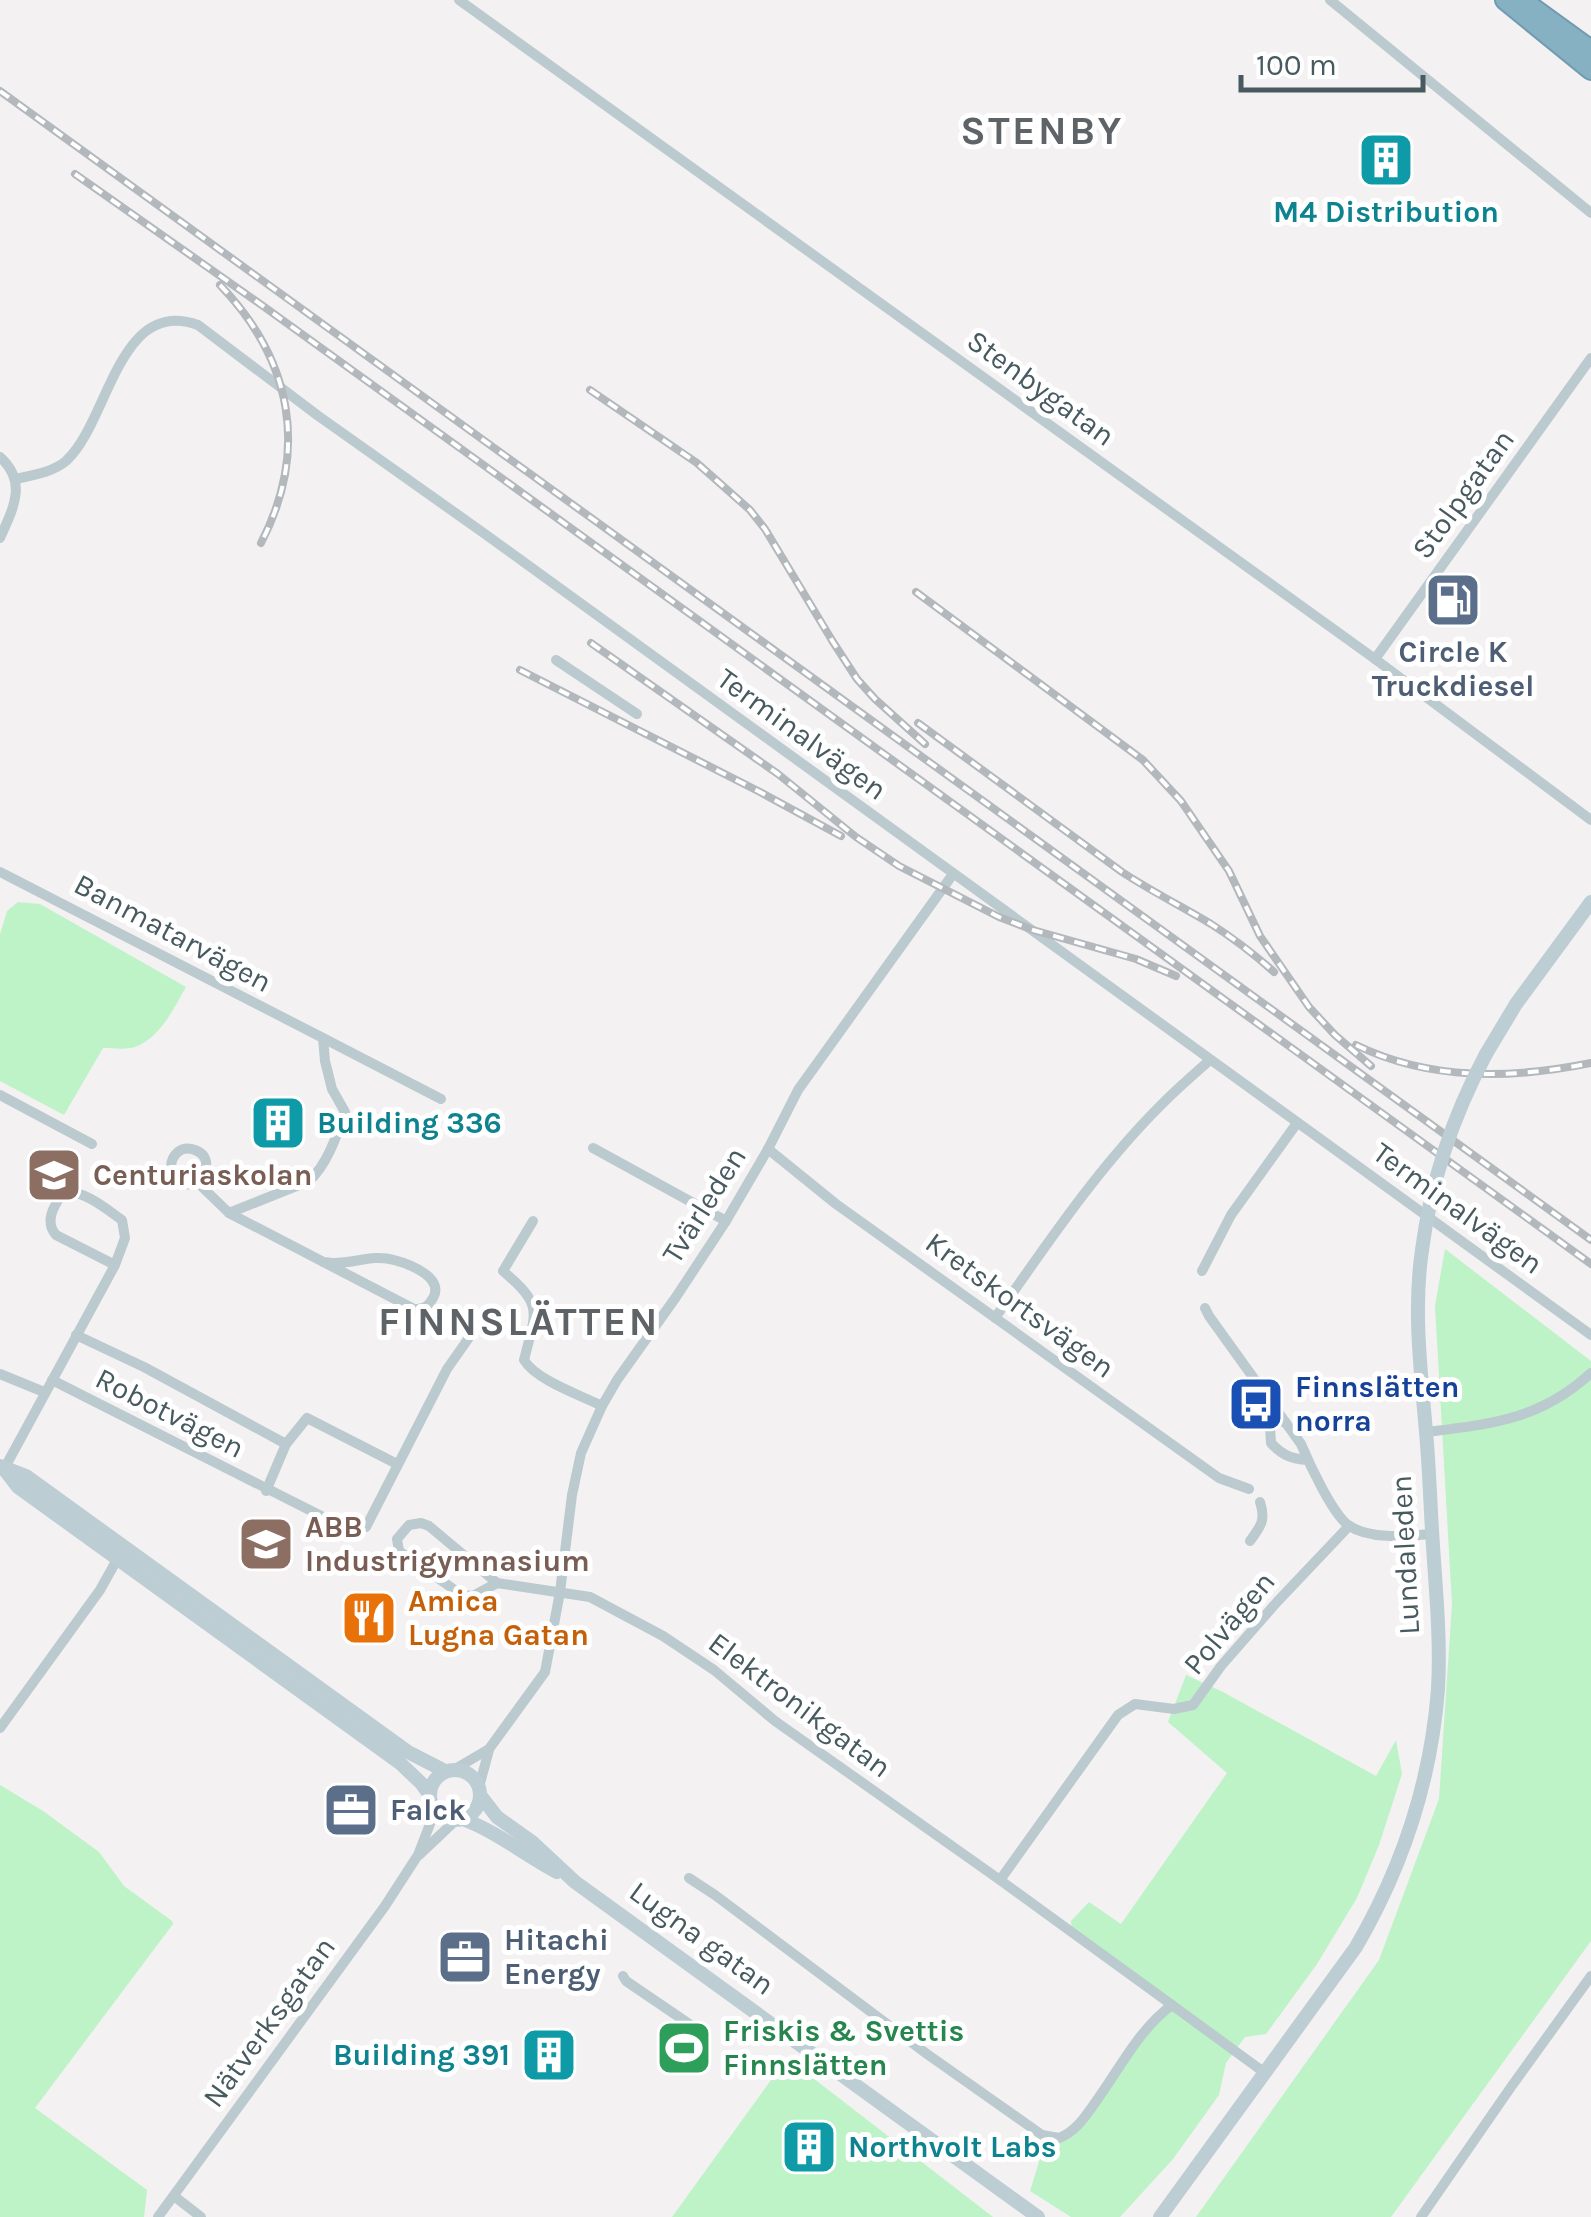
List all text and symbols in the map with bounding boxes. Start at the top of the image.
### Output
scale bar [1241,30,1424,92]
text: 100 m [1256,47,1337,83]
district label: STENBY [960,107,1124,154]
building icon: M4 Distribution [1356,130,1416,190]
place label: M4 Distribution [1273,194,1499,230]
street label: Stenbygatan [960,322,1122,454]
street label: Stolpgatan [1404,422,1522,566]
fuel station icon: Circle K Truckdiesel [1423,570,1483,630]
place label: Circle K Truckdiesel [1372,634,1534,704]
street label: Terminalvägen [710,660,894,808]
street label: Banmatarvägen [68,866,278,1000]
building icon: Building 336 [248,1093,308,1153]
place label: Building 336 [317,1105,502,1141]
street label: Terminalvägen [1366,1134,1550,1282]
street label: Tvärleden [654,1140,754,1270]
school or university icon: Centuriaskolan [24,1145,84,1205]
place label: Centuriaskolan [93,1157,312,1193]
street label: Kretskortsvägen [919,1224,1121,1386]
district label: FINNSLÄTTEN [378,1298,660,1345]
street label: Robotvägen [90,1360,250,1466]
place label: Finnslätten norra [1295,1369,1459,1439]
bus stop icon: Finnslätten norra [1226,1374,1286,1434]
street label: Lundaleden [1383,1474,1427,1636]
place label: ABB Industrigymnasium [305,1509,590,1579]
school or university icon: ABB Industrigymnasium [236,1514,296,1574]
street label: Polvägen [1176,1564,1282,1682]
place label: Amica Lugna Gatan [408,1583,589,1653]
restaurant icon: Amica Lugna Gatan [339,1588,399,1648]
street label: Elektronikgatan [702,1625,898,1785]
office icon: Falck [321,1780,381,1840]
place label: Falck [390,1792,466,1828]
street label: Lugna gatan [623,1873,781,2003]
place label: Hitachi Energy [504,1922,609,1992]
office icon: Hitachi Energy [435,1927,495,1987]
street label: Nätverksgatan [195,1930,343,2114]
place label: Friskis & Svettis Finnslätten [723,2013,964,2083]
sports icon: Friskis & Svettis Finnslätten [654,2018,714,2078]
building icon: Building 391 [519,2025,579,2085]
place label: Building 391 [333,2037,510,2073]
building icon: Northvolt Labs [779,2117,839,2177]
place label: Northvolt Labs [848,2129,1057,2165]

